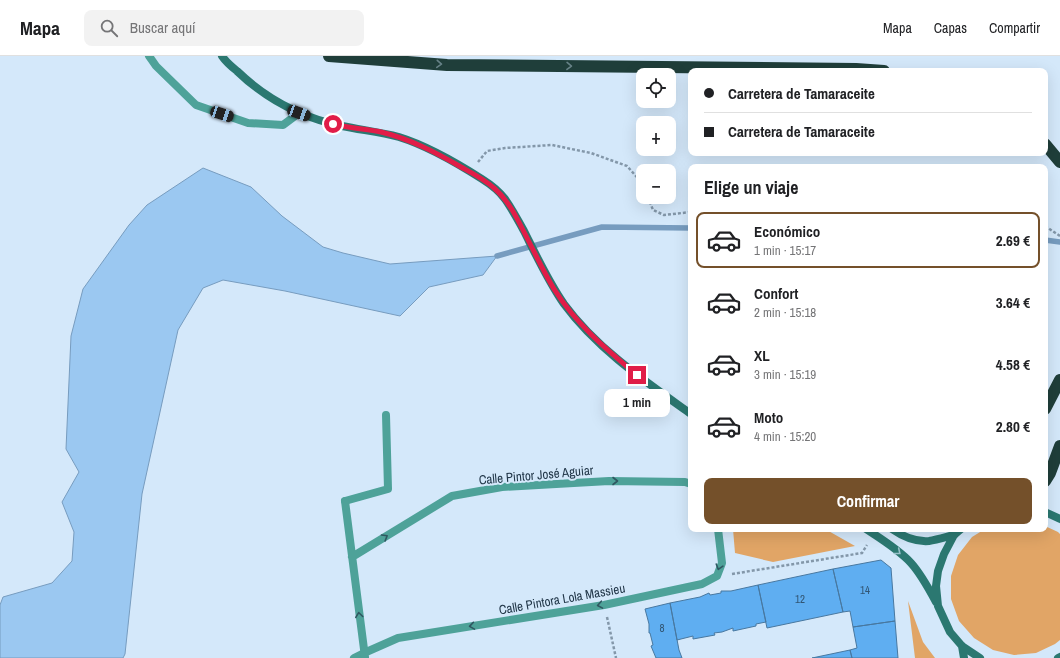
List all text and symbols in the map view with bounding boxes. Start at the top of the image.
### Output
search box [84,10,364,46]
text: Mapa [20,15,60,41]
icon: search [98,17,120,39]
text: Buscar aquí [130,17,195,38]
text: Mapa [883,19,912,37]
text: Capas [934,19,967,37]
text: Compartir [989,19,1040,37]
one-way arrow [436,60,442,69]
one-way arrow [566,62,572,70]
map controls [636,68,676,204]
button: locate [636,68,676,108]
text: Carretera de Tamaraceite [728,83,875,104]
car [286,103,312,123]
car [209,105,235,123]
route start [324,115,342,133]
button: + [636,116,676,156]
text: Carretera de Tamaraceite [728,121,875,142]
button: − [636,164,676,204]
text: Elige un viaje [704,175,798,200]
text: Económico [754,221,820,242]
icon: car [706,222,742,258]
text: 2.69 € [996,230,1030,251]
text: 1 min · 15:17 [754,242,816,259]
text: Confort [754,283,798,304]
icon: car [706,284,742,320]
text: 3.64 € [996,292,1030,313]
text: 2 min · 15:18 [754,304,816,321]
text: XL [754,345,770,366]
icon: car [706,346,742,382]
text: 4.58 € [996,354,1030,375]
route end [628,366,646,384]
text: 3 min · 15:19 [754,366,816,383]
callout: 1 min [604,389,670,417]
text: 1 min [623,394,651,411]
text: Moto [754,407,783,428]
icon: car [706,408,742,444]
text: 2.80 € [996,416,1030,437]
text: 4 min · 15:20 [754,428,816,445]
street label: Calle Pintor José Aguiar [478,461,594,488]
one-way arrow [612,477,618,485]
button: Confirmar [704,478,1032,524]
one-way arrow [381,534,388,542]
one-way arrow [893,547,900,554]
one-way arrow [715,564,724,571]
street label: Calle Pintora Lola Massieu [497,580,627,618]
house number: 14 [860,583,870,597]
house number: 12 [795,592,805,606]
one-way arrow [597,601,603,609]
one-way arrow [355,612,364,618]
one-way arrow [469,621,475,630]
house number: 8 [659,621,665,635]

